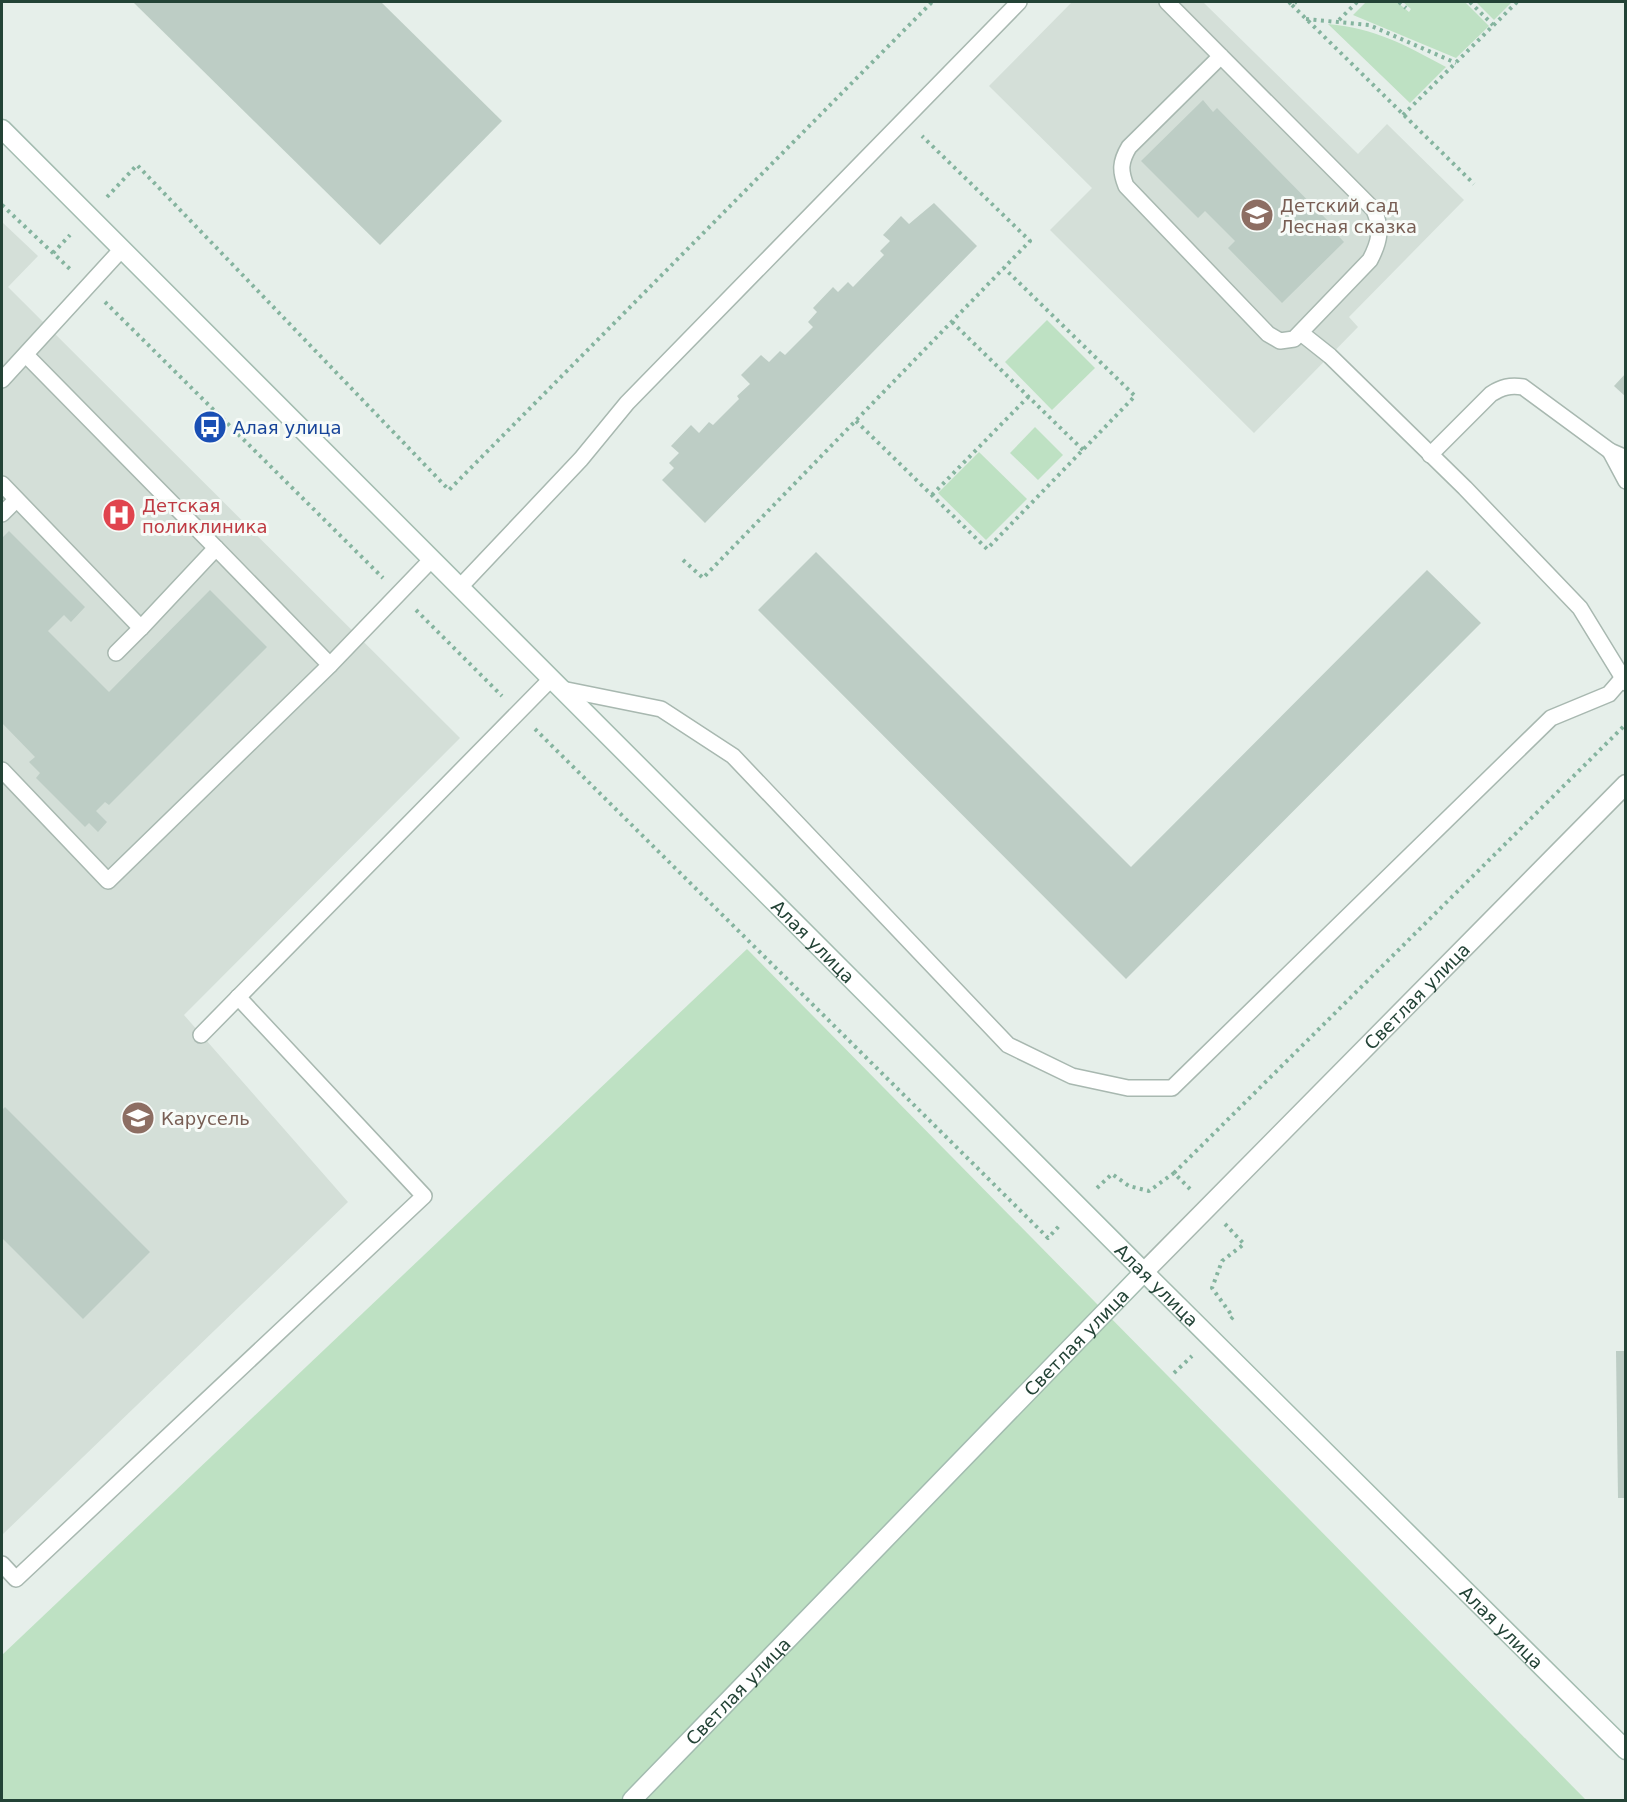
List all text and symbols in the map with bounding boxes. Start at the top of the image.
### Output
place label: Детский сад Лесная сказка [1280,195,1417,237]
school or university icon: Детский сад Лесная сказка [1239,197,1275,233]
bus stop icon: Алая улица [192,409,228,445]
place label: Алая улица [233,417,342,438]
place label: Детская поликлиника [142,495,267,537]
hospital icon: Детская поликлиника [101,497,137,533]
street label: Алая улица [768,895,859,987]
street label: Светлая улица [1360,938,1474,1054]
school or university icon: Карусель [120,1100,156,1136]
place label: Карусель [161,1108,250,1129]
street label: Алая улица [1111,1239,1203,1331]
street label: Светлая улица [1020,1284,1133,1400]
street label: Алая улица [1456,1581,1548,1673]
street label: Светлая улица [681,1633,794,1749]

